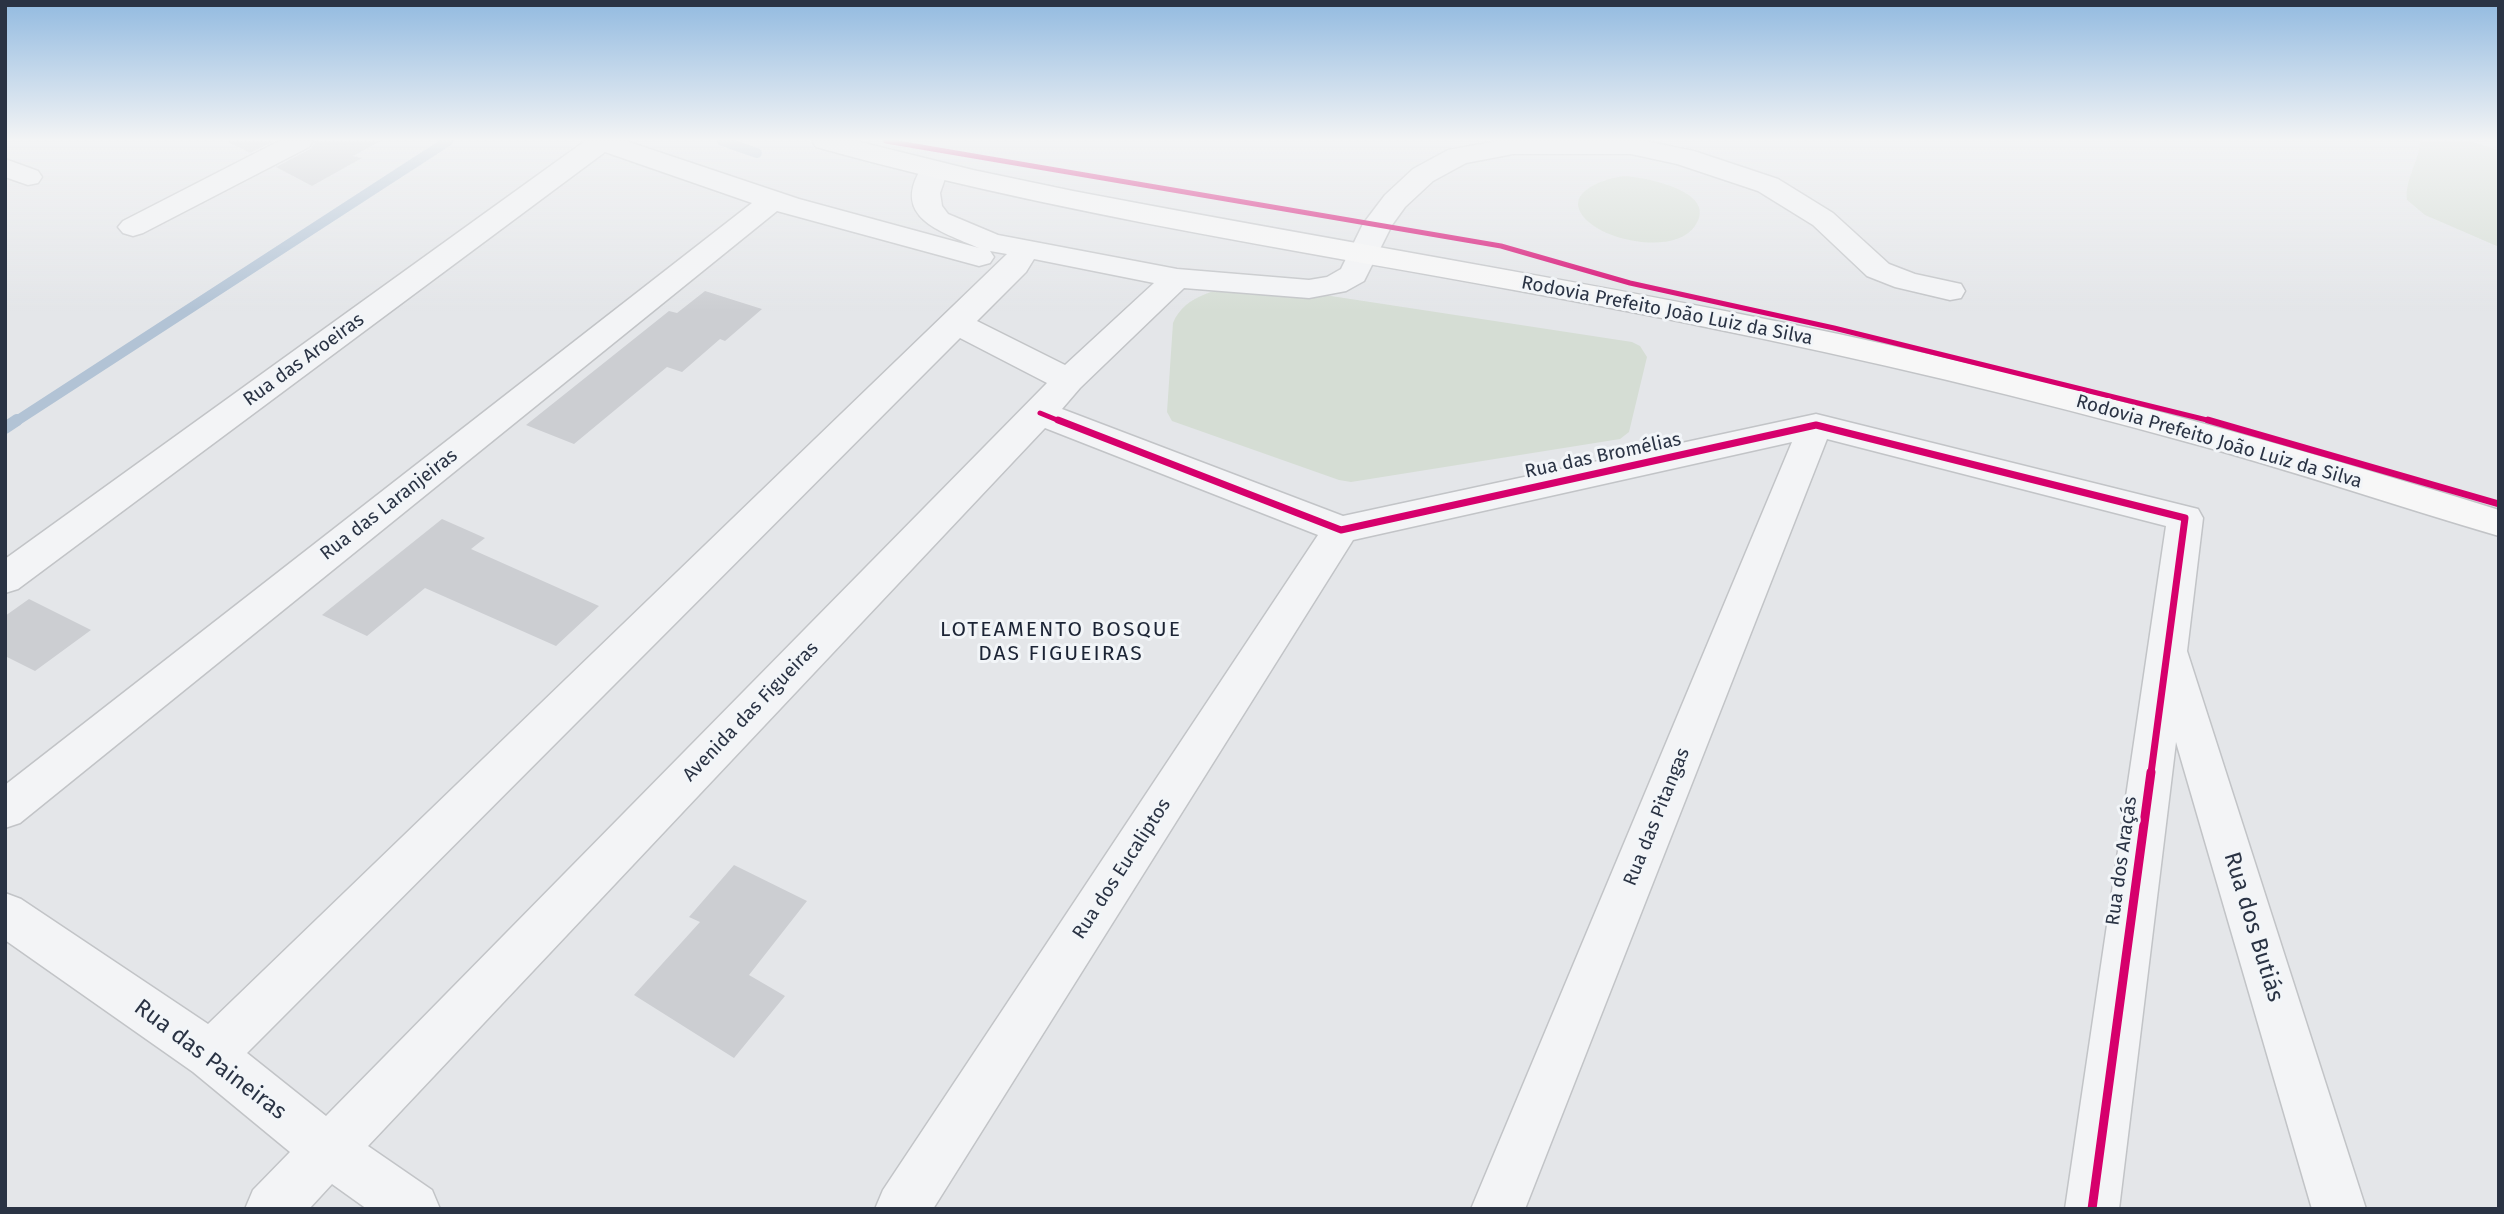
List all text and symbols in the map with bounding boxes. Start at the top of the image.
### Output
street label: Rodovia Prefeito João Luiz da Silva [1519,272,1815,350]
street label: Rua das Aroeiras [239,309,369,411]
street label: Rodovia Prefeito João Luiz da Silva [2073,390,2365,494]
street label: Rua das Bromélias [1523,428,1683,484]
street label: Rua das Laranjeiras [316,444,462,566]
district label: LOTEAMENTO BOSQUE DAS FIGUEIRAS [942,617,1180,667]
street label: Avenida das Figueiras [678,637,824,787]
street label: Rua das Pitangas [1619,745,1695,889]
street label: Rua dos Eucaliptos [1068,794,1176,944]
street label: Rua dos Araçás [2102,795,2142,927]
street label: Rua dos Butiás [2217,849,2289,1005]
street label: Rua das Paineiras [128,994,292,1126]

